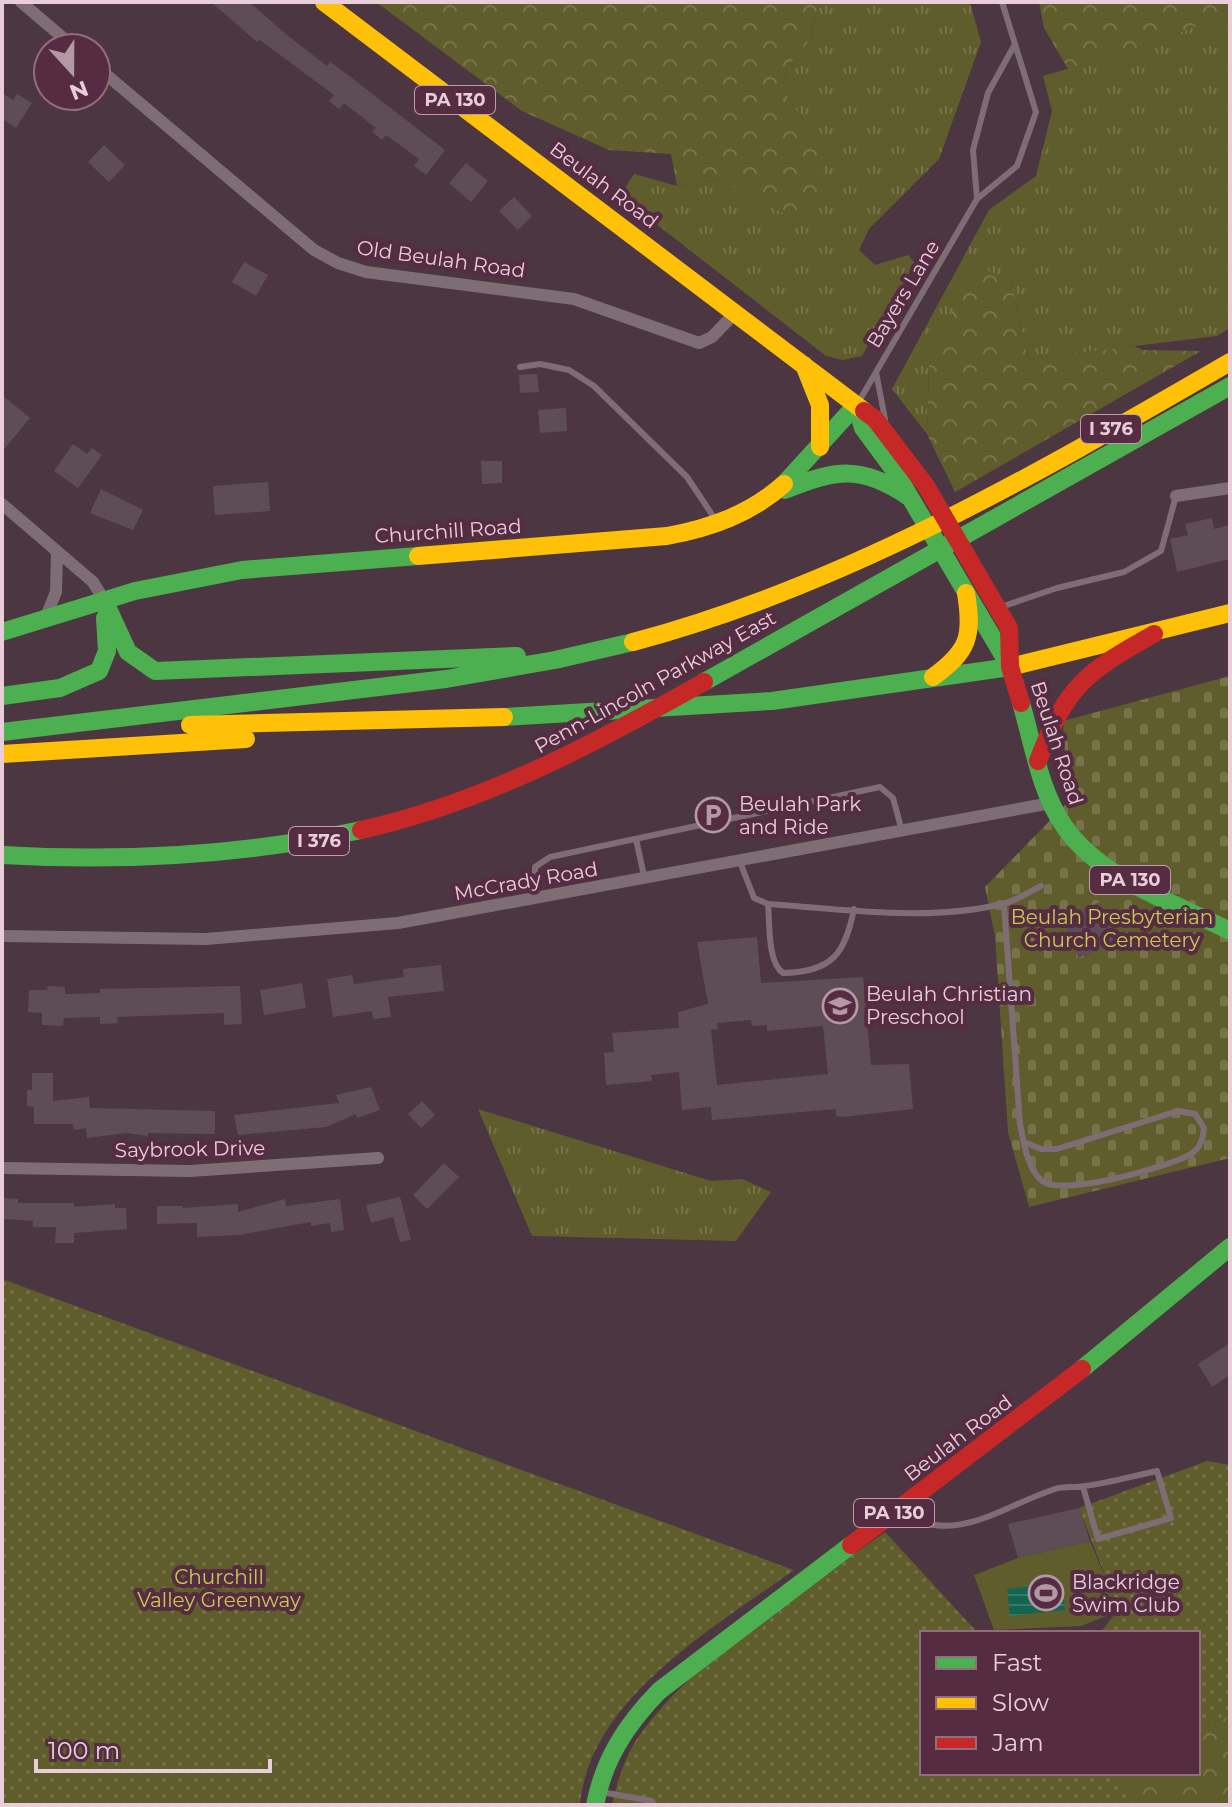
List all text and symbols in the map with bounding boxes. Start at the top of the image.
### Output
north arrow [32,32,112,112]
text: N [66,74,92,106]
road number: PA 130 [415,86,495,114]
street label: Beulah Road [545,137,663,233]
street label: Old Beulah Road [355,235,527,283]
street label: Bayers Lane [861,236,945,352]
road number: I 376 [1081,415,1141,443]
street label: Churchill Road [374,514,522,548]
street label: Penn-Lincoln Parkway East [530,606,780,758]
street label: Beulah Road [1026,678,1088,808]
place label: Beulah Park and Ride [739,792,861,839]
parking icon: Beulah Park and Ride [694,796,732,834]
road number: I 376 [289,827,349,855]
street label: McCrady Road [452,857,600,905]
road number: PA 130 [1090,866,1170,894]
park label: Beulah Presbyterian Church Cemetery [1011,905,1213,952]
place label: Beulah Christian Preschool [866,982,1032,1029]
school or university icon: Beulah Christian Preschool [821,987,859,1025]
street label: Saybrook Drive [115,1136,265,1162]
street label: Beulah Road [899,1390,1017,1486]
road number: PA 130 [854,1499,934,1527]
park label: Churchill Valley Greenway [137,1565,301,1612]
place label: Blackridge Swim Club [1072,1570,1180,1617]
sports icon: Blackridge Swim Club [1027,1574,1065,1612]
legend [920,1631,1200,1775]
text: Fast [992,1648,1043,1677]
text: Slow [992,1688,1049,1717]
scale bar [36,1723,270,1773]
text: Jam [991,1728,1044,1757]
text: 100 m [48,1736,120,1765]

